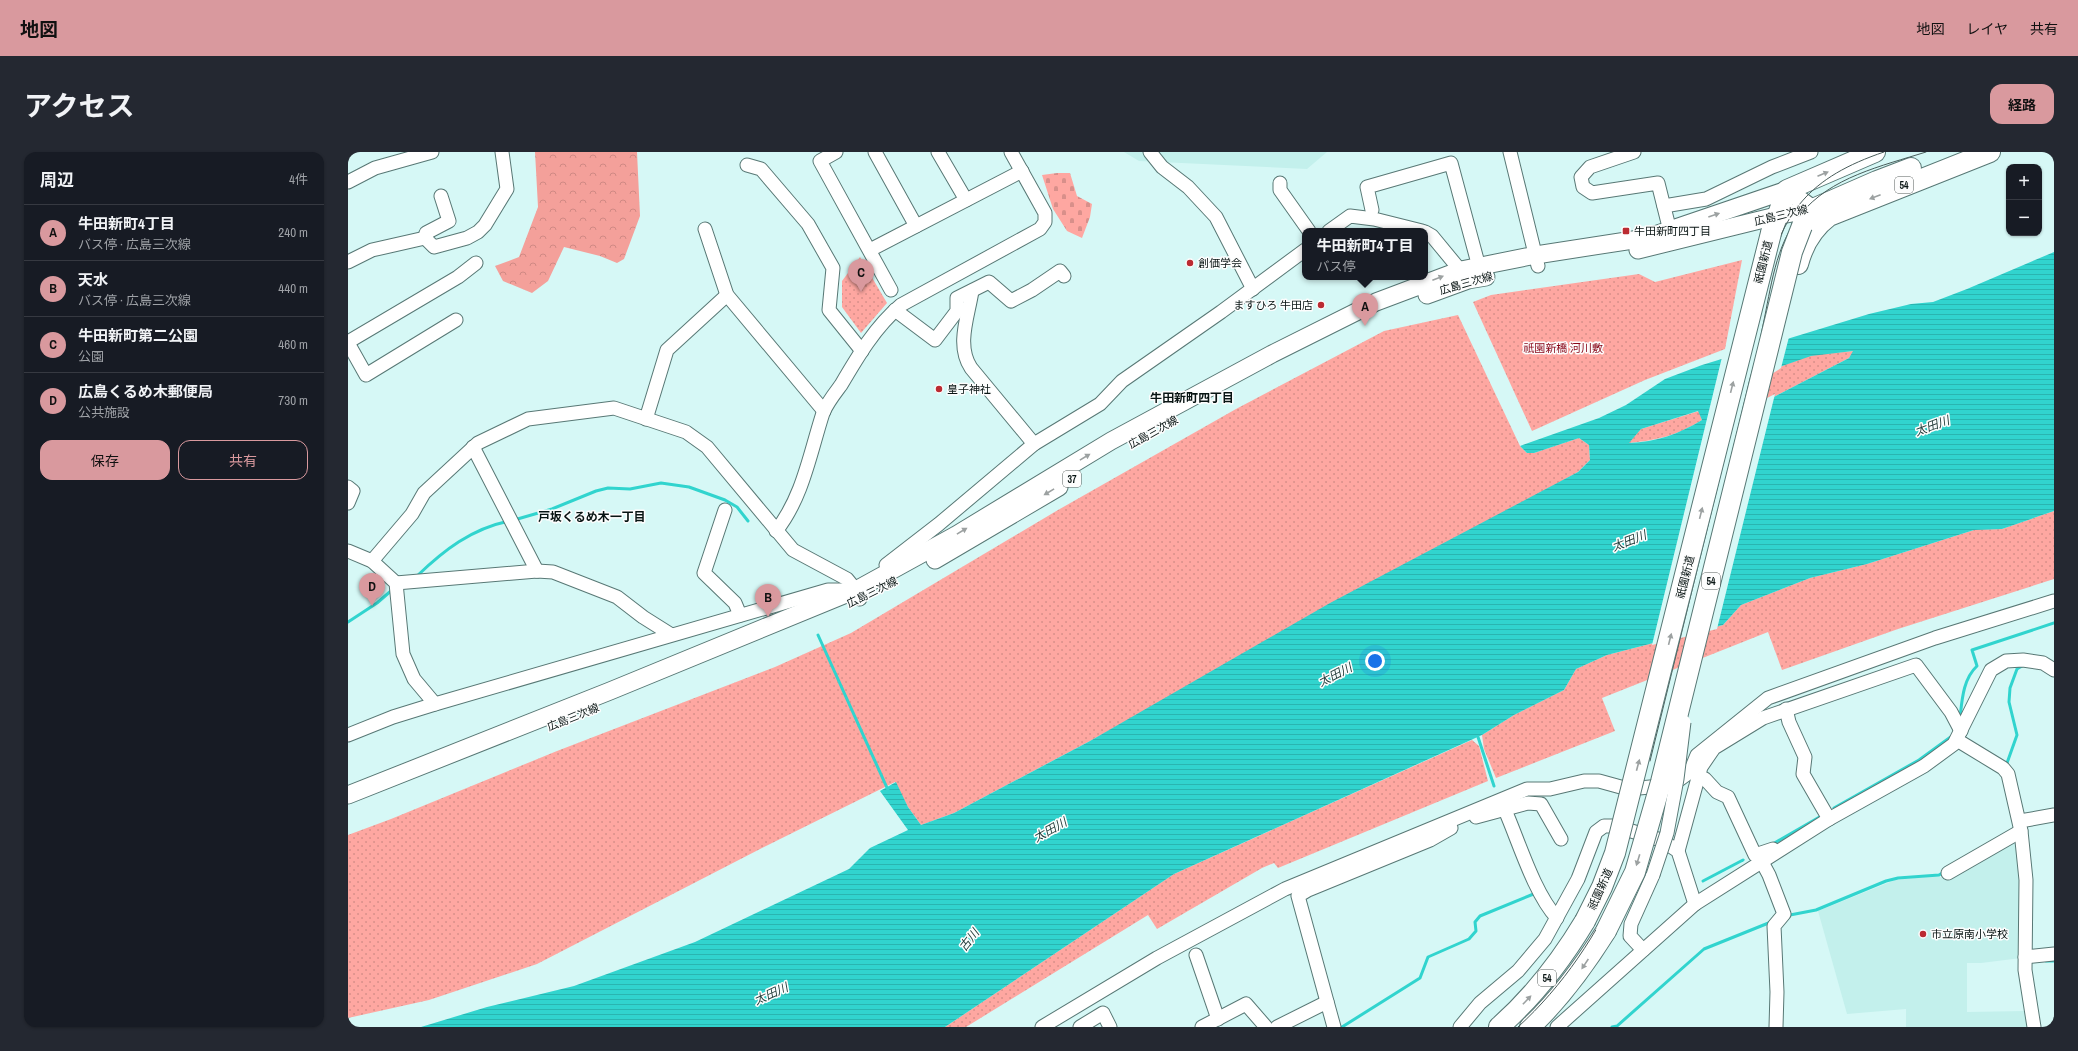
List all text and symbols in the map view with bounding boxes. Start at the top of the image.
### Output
text: 地図 [20,16,58,42]
text: 地図 [1916,20,1944,38]
text: レイヤ [1966,20,2008,38]
text: 共有 [2030,20,2058,38]
button: 経路 [1990,84,2054,124]
text: アクセス [24,87,135,125]
map controls [2006,164,2042,236]
button: + [2006,164,2042,200]
text: 周辺 [40,168,74,191]
text: 4件 [289,171,308,188]
one-way arrow [1817,171,1829,177]
road number: 54 [1895,177,1913,193]
one-way arrow [1869,194,1881,200]
button: − [2006,200,2042,236]
street label: 広島三次線 [1753,202,1809,228]
one-way arrow [1709,211,1721,217]
text: 牛田新町4丁目 [78,213,175,234]
text: A [49,224,57,241]
text: 240 m [278,224,308,241]
place label: 牛田新町四丁目 [1634,224,1711,238]
marker: 牛田新町四丁目 [1621,226,1631,236]
popup [1302,228,1428,280]
text: 牛田新町4丁目 [1317,235,1413,256]
text: バス停 · 広島三次線 [78,236,191,253]
street label: 祇園新道 [1751,239,1775,285]
place label: 創価学会 [1198,256,1242,270]
marker: 創価学会 [1185,258,1195,268]
text: バス停 [1317,258,1356,275]
pin: C [848,259,874,292]
text: 天水 [78,269,108,290]
street label: 広島三次線 [1438,269,1494,297]
one-way arrow [1433,275,1445,281]
text: B [49,280,57,297]
text: 440 m [278,280,308,297]
text: バス停 · 広島三次線 [78,292,191,309]
pin: A [1352,293,1378,326]
place label: ますひろ 牛田店 [1233,298,1313,312]
marker: ますひろ 牛田店 [1316,300,1326,310]
text: 牛田新町第二公園 [78,325,198,346]
text: C [49,336,57,353]
text: 460 m [278,336,308,353]
park label: 祇園新橋 河川敷 [1523,341,1603,355]
text: 公園 [78,348,104,365]
one-way arrow [1730,380,1736,393]
text: 広島くるめ木郵便局 [78,381,213,402]
place label: 皇子神社 [947,382,991,396]
marker: 皇子神社 [934,384,944,394]
district label: 牛田新町四丁目 [1150,390,1234,406]
text: D [49,392,57,409]
text: 730 m [278,392,308,409]
text: 公共施設 [78,404,130,421]
water label: 太田川 [1912,412,1954,440]
street label: 広島三次線 [1126,413,1180,451]
button: 保存 [40,440,170,480]
button: 共有 [178,440,308,480]
one-way arrow [1079,453,1091,460]
road number: 37 [1063,471,1081,487]
one-way arrow [1044,489,1055,496]
one-way arrow [1698,507,1704,519]
district label: 戸坂くるめ木一丁目 [538,509,646,525]
water label: 太田川 [1609,526,1651,555]
one-way arrow [956,528,968,535]
street label: 祇園新道 [1673,554,1697,600]
pin: D [359,573,385,606]
road number: 54 [1702,573,1720,589]
street label: 広島三次線 [844,574,900,610]
pin: B [755,584,781,617]
one-way arrow [1667,633,1673,645]
your location [1365,651,1385,671]
water label: 太田川 [1315,659,1356,690]
street label: 広島三次線 [545,700,601,734]
one-way arrow [1635,759,1641,771]
water label: 太田川 [1030,813,1071,846]
one-way arrow [1635,854,1641,866]
street label: 祇園新道 [1585,866,1615,912]
water label: 古川 [955,924,984,954]
place label: 市立原南小学校 [1931,927,2008,941]
marker: 市立原南小学校 [1918,929,1928,939]
one-way arrow [1581,959,1589,969]
road number: 54 [1538,970,1556,986]
water label: 太田川 [751,979,793,1009]
one-way arrow [1522,995,1532,1005]

